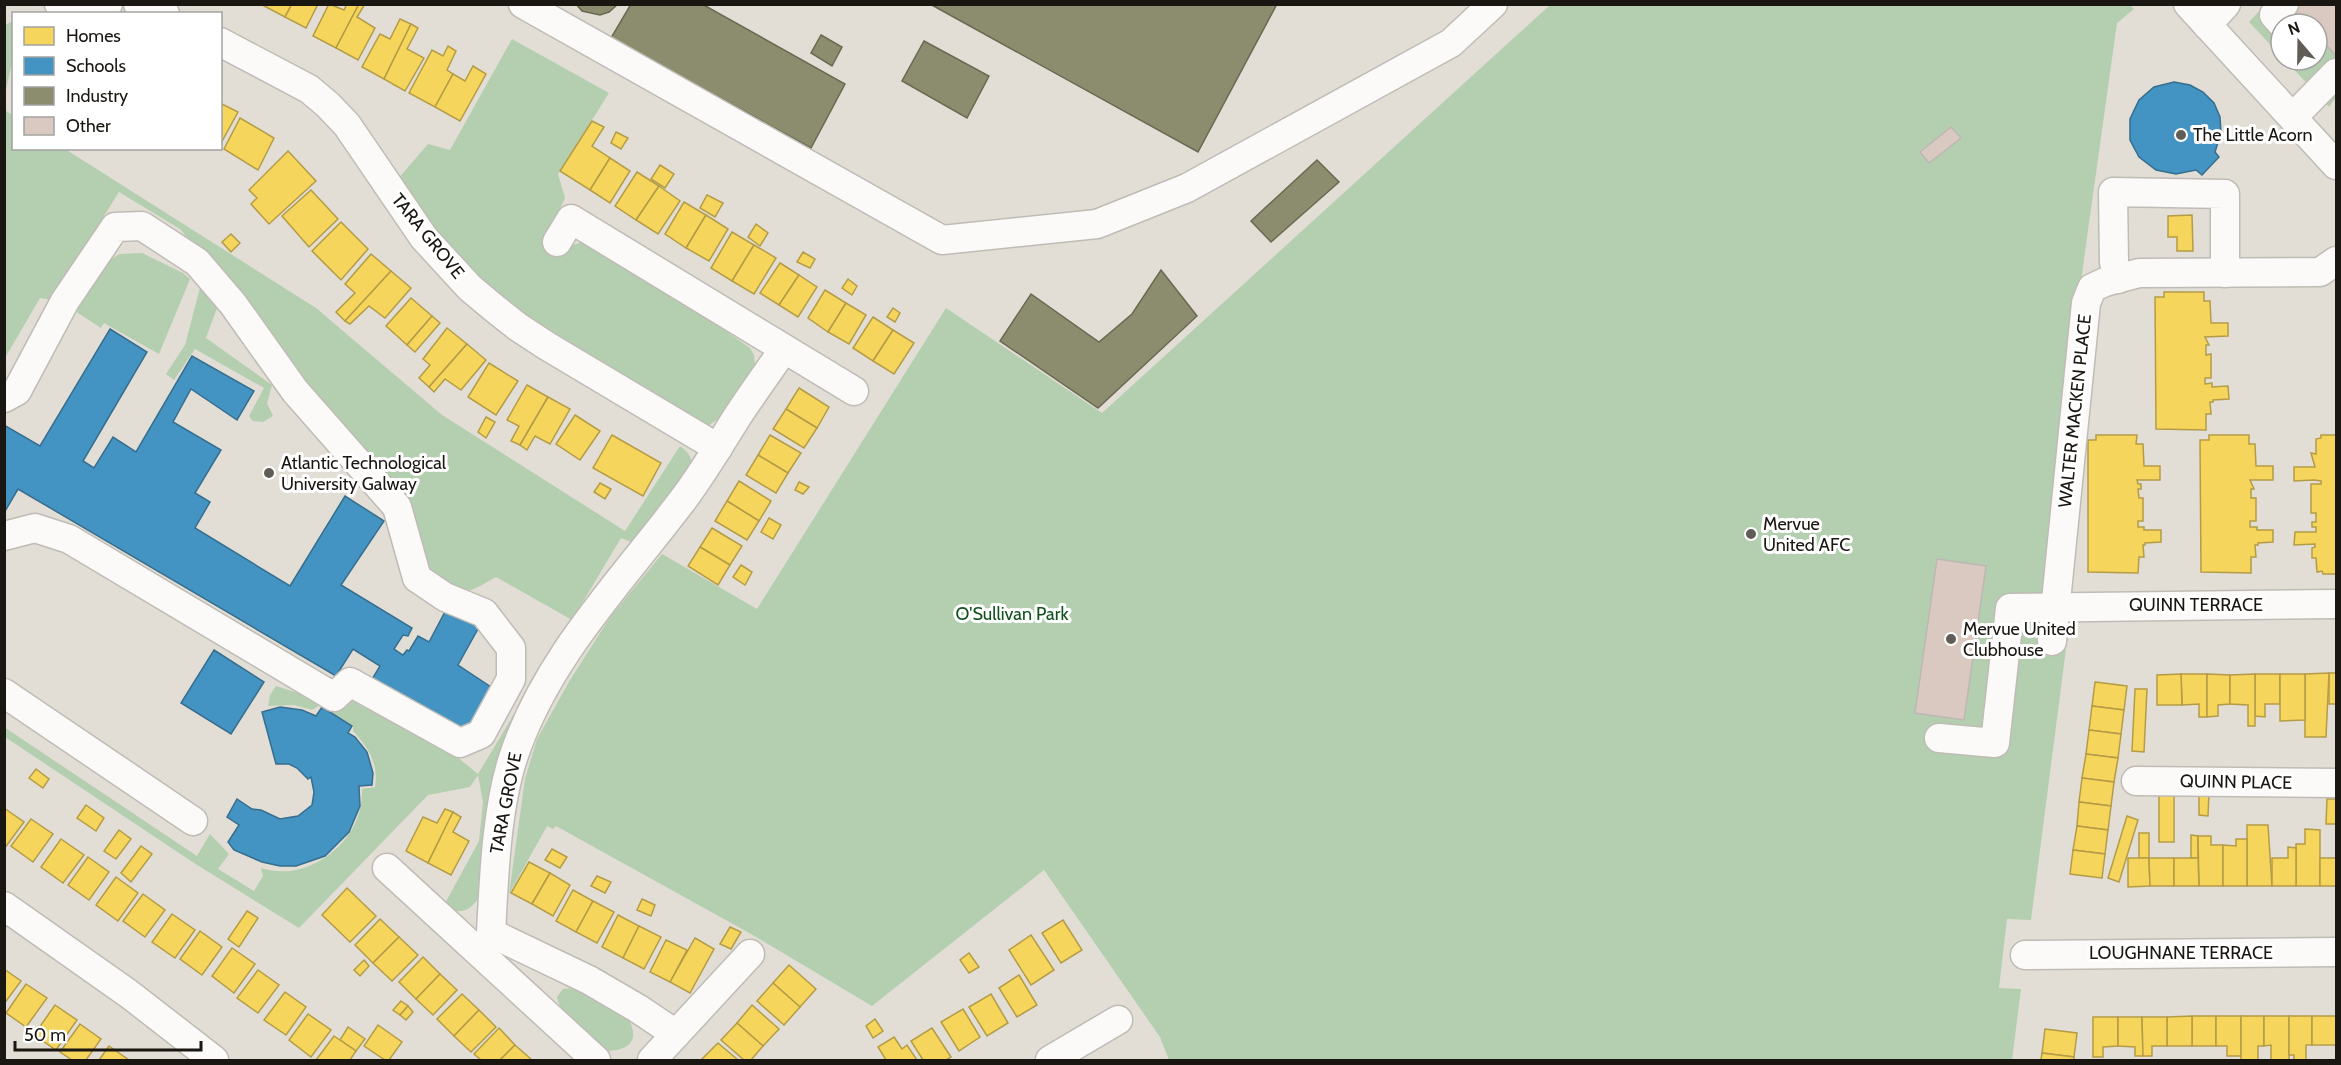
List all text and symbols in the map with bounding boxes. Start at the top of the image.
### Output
legend [12,12,222,150]
north arrow [2269,12,2329,72]
text: N [2285,18,2303,39]
text: Homes [66,25,121,47]
text: Schools [66,55,126,77]
text: Industry [66,85,128,107]
text: Other [66,115,111,137]
place label: The Little Acorn [2193,124,2313,146]
marker: The Little Acorn [2174,128,2188,142]
street label: TARA GROVE [387,189,469,283]
street label: WALTER MACKEN PLACE [2054,313,2096,509]
place label: Atlantic Technological University Galway [281,452,447,495]
marker: Atlantic Technological University Galway [262,466,276,480]
place label: Mervue United AFC [1763,513,1850,556]
marker: Mervue United AFC [1744,527,1758,541]
street label: QUINN TERRACE [2129,594,2263,616]
park label: O'Sullivan Park [955,603,1069,625]
place label: Mervue United Clubhouse [1963,618,2076,661]
marker: Mervue United Clubhouse [1944,632,1958,646]
street label: TARA GROVE [485,750,527,856]
street label: QUINN PLACE [2180,770,2292,794]
street label: LOUGHNANE TERRACE [2089,942,2273,964]
scale bar [15,1014,201,1052]
text: 50 m [24,1024,66,1046]

